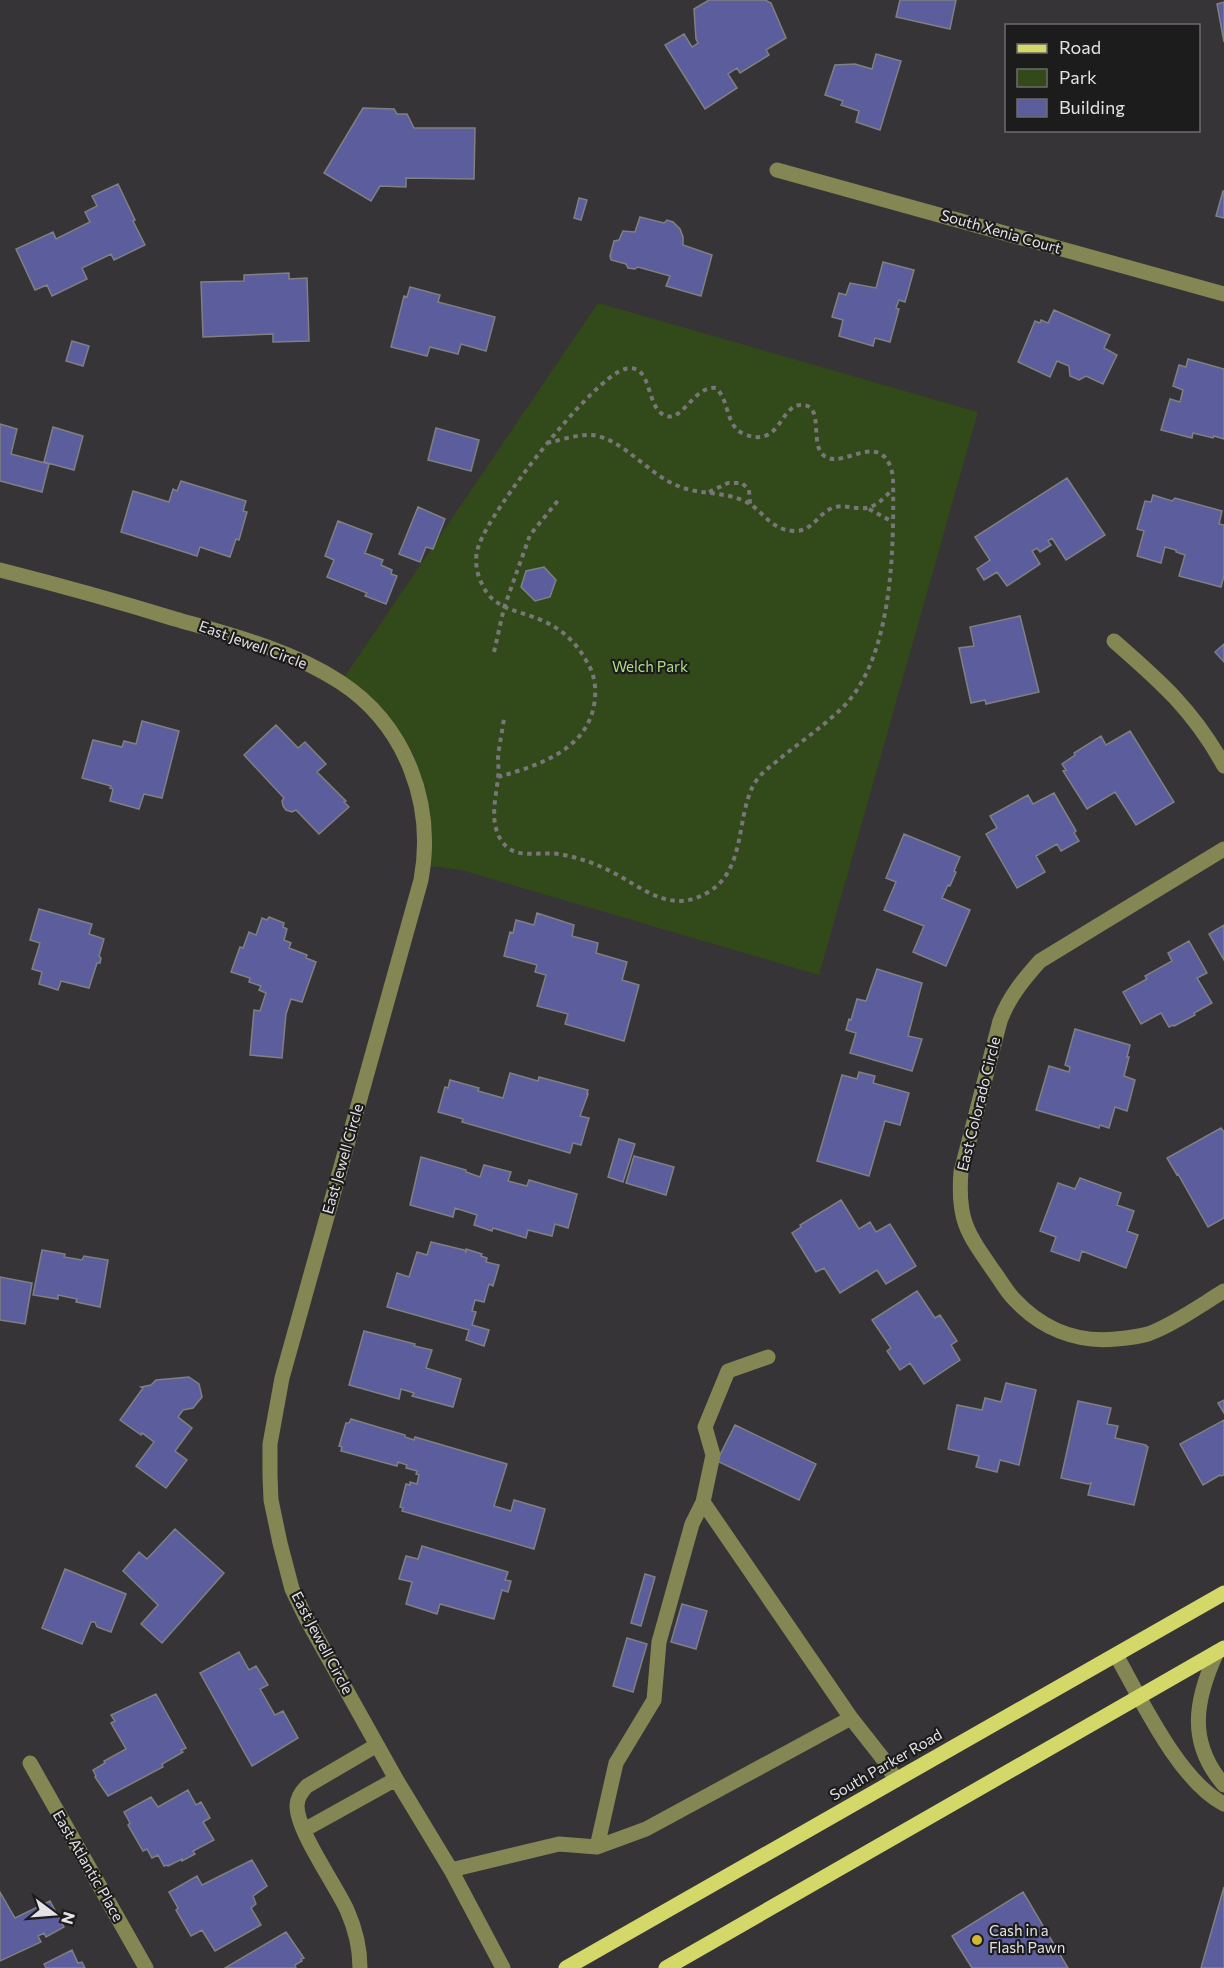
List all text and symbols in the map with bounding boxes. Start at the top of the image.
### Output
legend [1005,24,1200,132]
text: Road [1059,36,1101,58]
text: Park [1059,66,1097,88]
text: Building [1059,96,1125,118]
street label: South Xenia Court [939,205,1063,257]
street label: East Jewell Circle [197,616,310,672]
park label: Welch Park [612,657,688,675]
street label: East Colorado Circle [953,1035,1003,1173]
street label: East Jewell Circle [318,1101,366,1216]
street label: East Jewell Circle [288,1588,358,1697]
street label: South Parker Road [826,1725,945,1804]
street label: East Atlantic Place [50,1807,128,1924]
north arrow [24,1884,84,1944]
text: N [58,1910,80,1927]
place label: Cash in a Flash Pawn [989,1921,1065,1956]
marker: Cash in a Flash Pawn [970,1933,984,1947]

